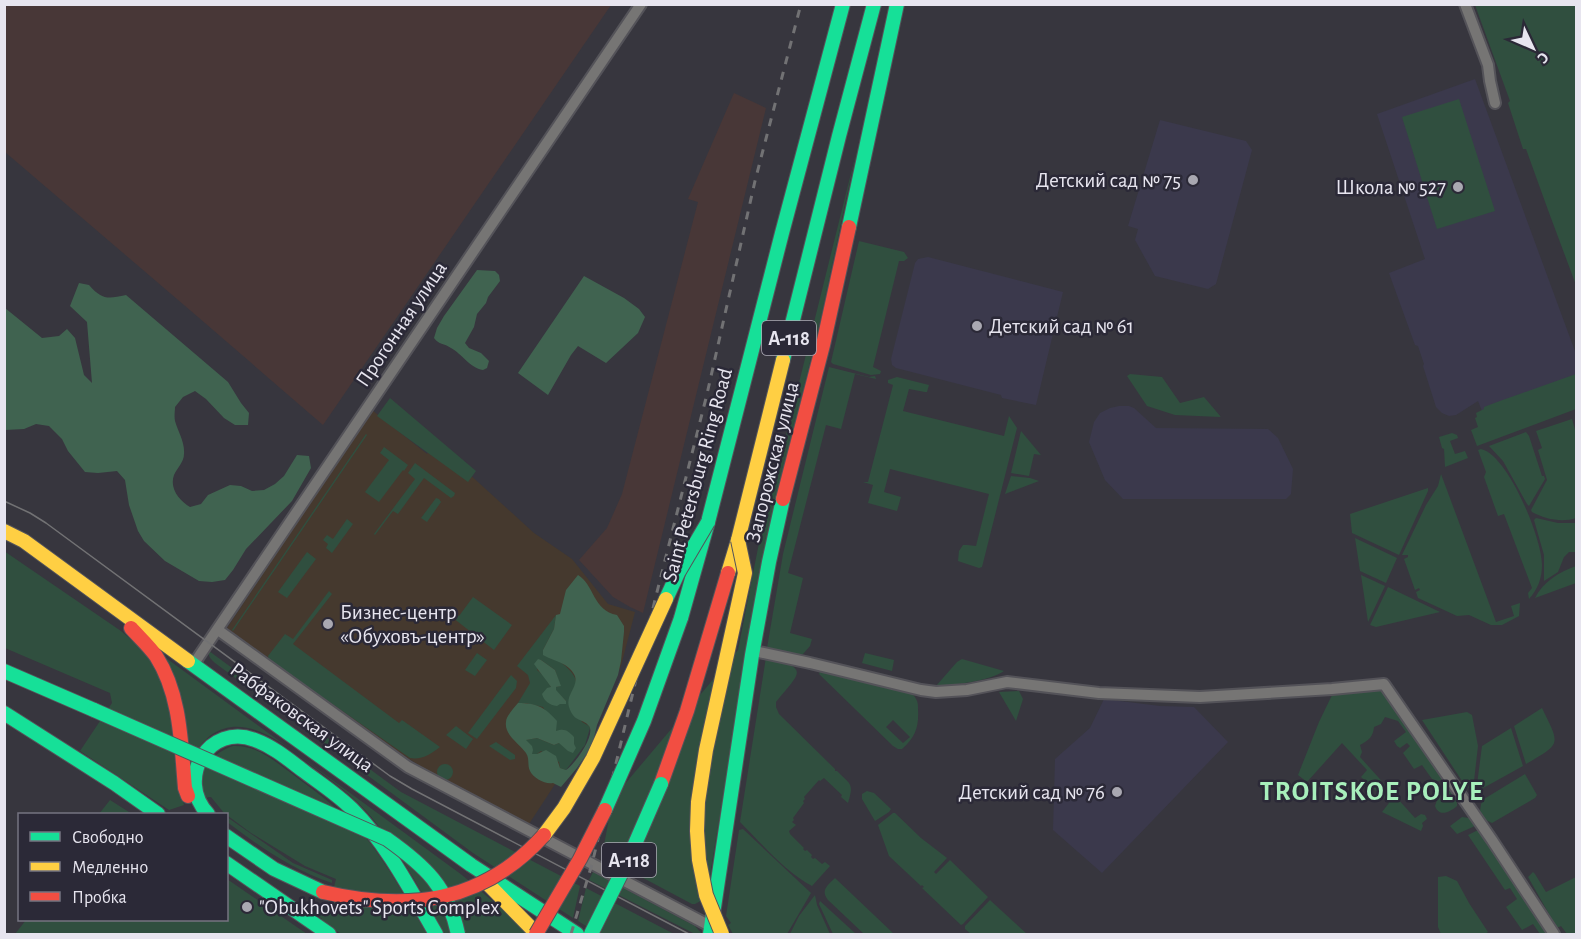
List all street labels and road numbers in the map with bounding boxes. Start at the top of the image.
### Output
street label: Прогонная улица [352,257,451,391]
road number: А-118 [762,321,816,355]
street label: Saint Petersburg Ring Road [659,366,736,584]
street label: Запорожская улица [742,379,803,545]
street label: Рабфаковская улица [226,658,378,777]
road number: А-118 [602,843,656,877]

